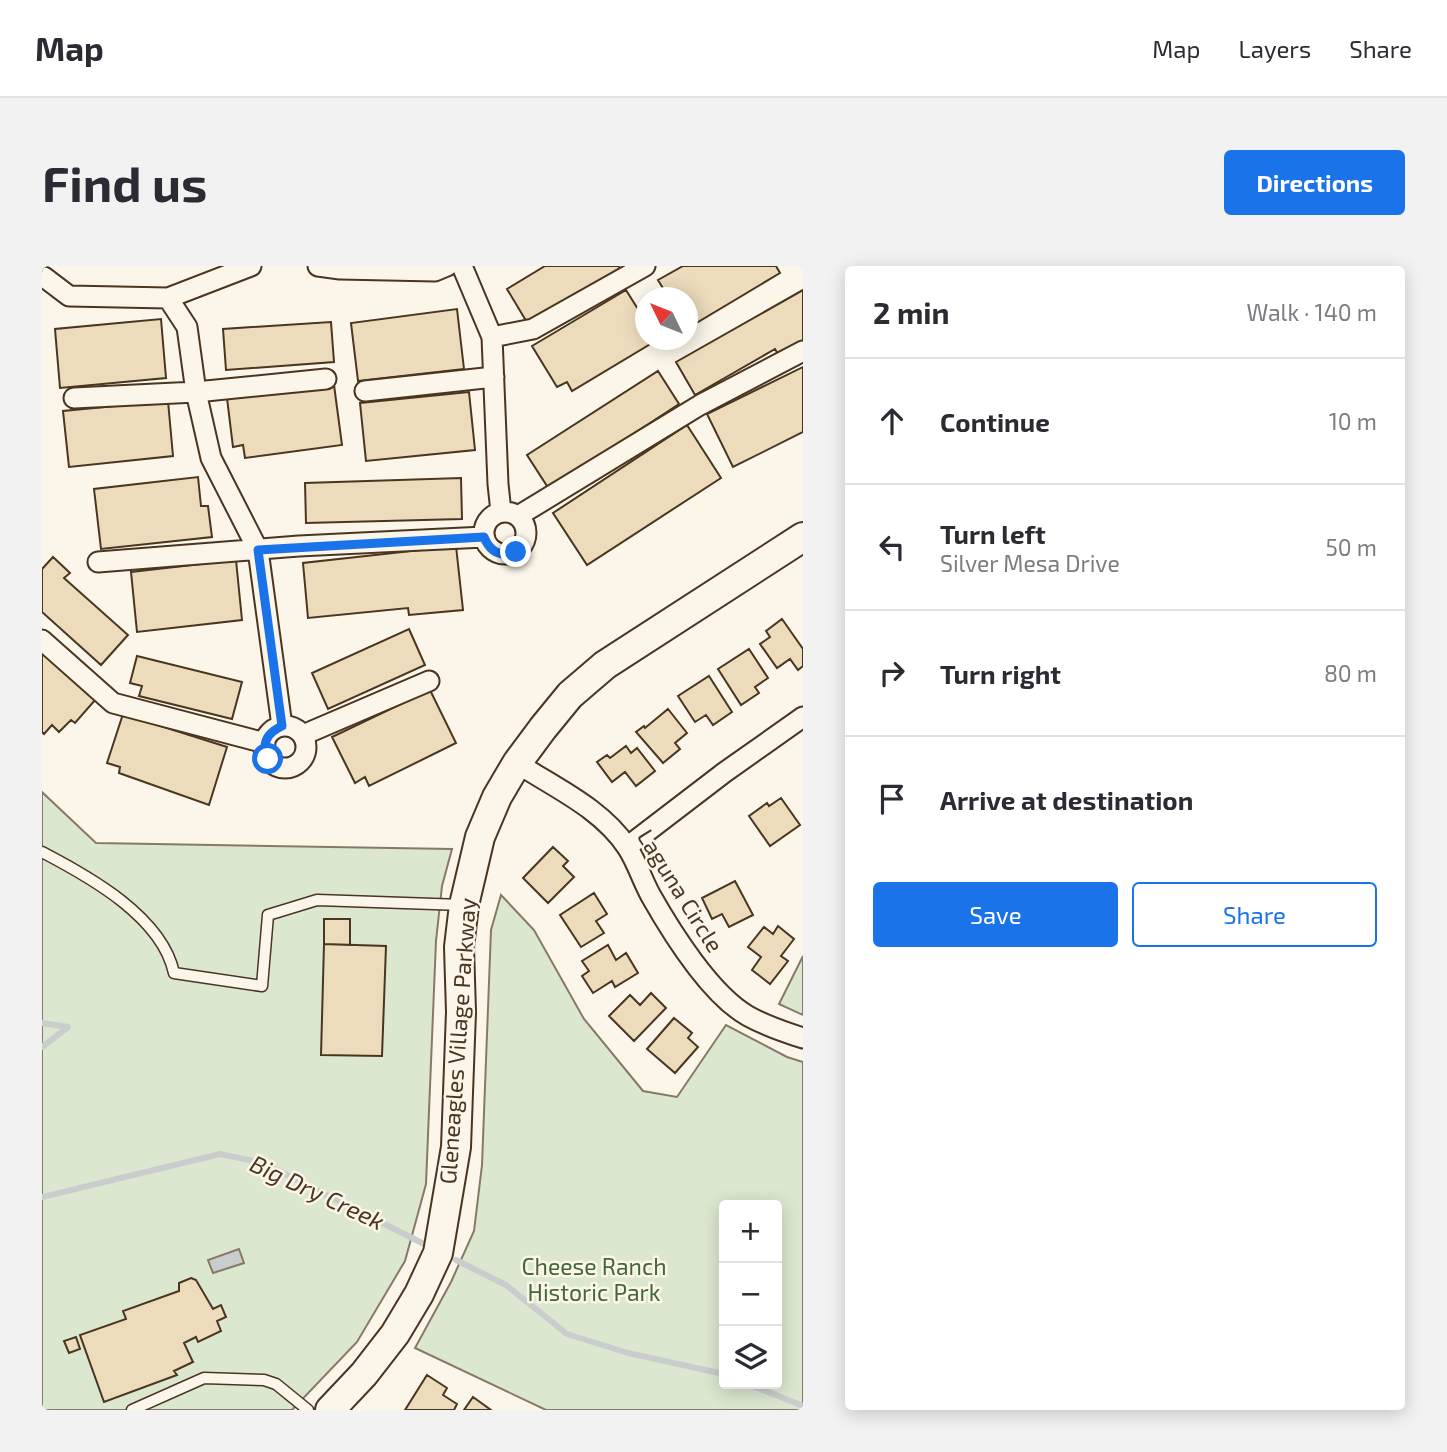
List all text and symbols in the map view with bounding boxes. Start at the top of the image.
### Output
text: Map [35,28,104,68]
text: Map [1152,34,1200,63]
text: Layers [1238,34,1311,63]
text: Share [1349,34,1412,63]
button: Directions [1224,150,1405,215]
text: Find us [42,153,207,212]
north arrow [635,287,698,350]
text: 2 min [873,294,950,330]
text: Walk · 140 m [1246,298,1377,326]
icon: ahead [873,402,911,440]
text: Continue [940,406,1050,437]
text: 10 m [1329,407,1377,435]
text: Turn left [940,518,1046,549]
icon: left [873,528,911,566]
text: 50 m [1326,533,1377,561]
route end [500,536,531,567]
text: Silver Mesa Drive [940,549,1120,577]
icon: right [873,654,911,692]
text: Turn right [940,658,1061,689]
text: 80 m [1324,659,1377,687]
route start [252,743,283,774]
icon: arrive [873,780,911,818]
text: Arrive at destination [940,784,1193,815]
street label: Laguna Circle [632,824,730,957]
button: Save [873,882,1118,947]
button: Share [1132,882,1377,947]
street label: Gleneagles Village Parkway [433,897,481,1185]
water label: Big Dry Creek [246,1148,389,1235]
map controls [719,1200,782,1389]
button: + [719,1200,782,1263]
park label: Cheese Ranch Historic Park [521,1252,667,1306]
button: − [719,1263,782,1326]
button: layers [719,1326,782,1389]

